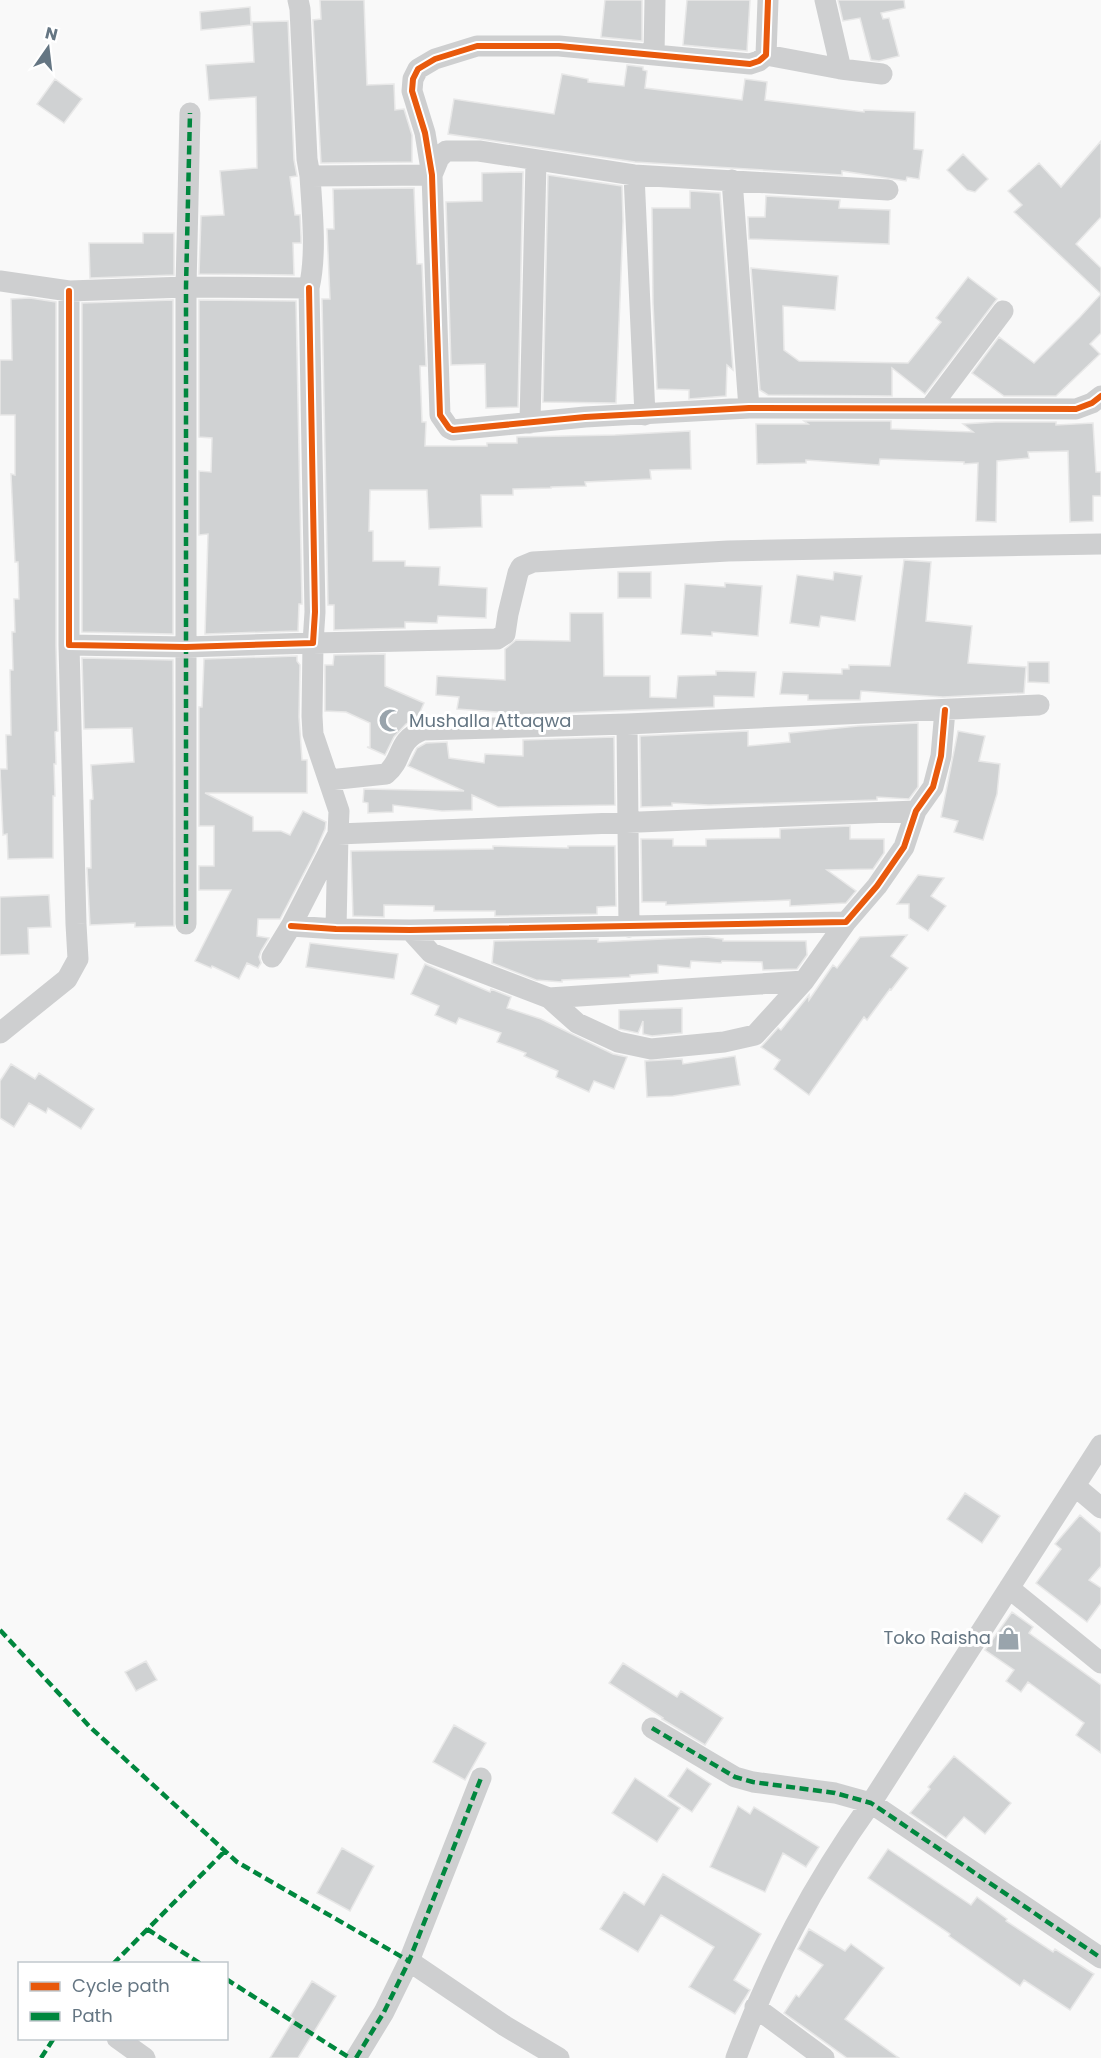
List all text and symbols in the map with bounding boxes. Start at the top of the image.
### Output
north arrow [18,18,78,78]
text: N [43,21,60,47]
mosque icon: Mushalla Attaqwa [378,708,404,734]
place label: Mushalla Attaqwa [409,708,571,733]
place label: Toko Raisha [884,1625,991,1650]
shop icon: Toko Raisha [996,1625,1022,1651]
legend [18,1962,228,2040]
text: Cycle path [72,1973,170,1998]
text: Path [72,2003,113,2028]

